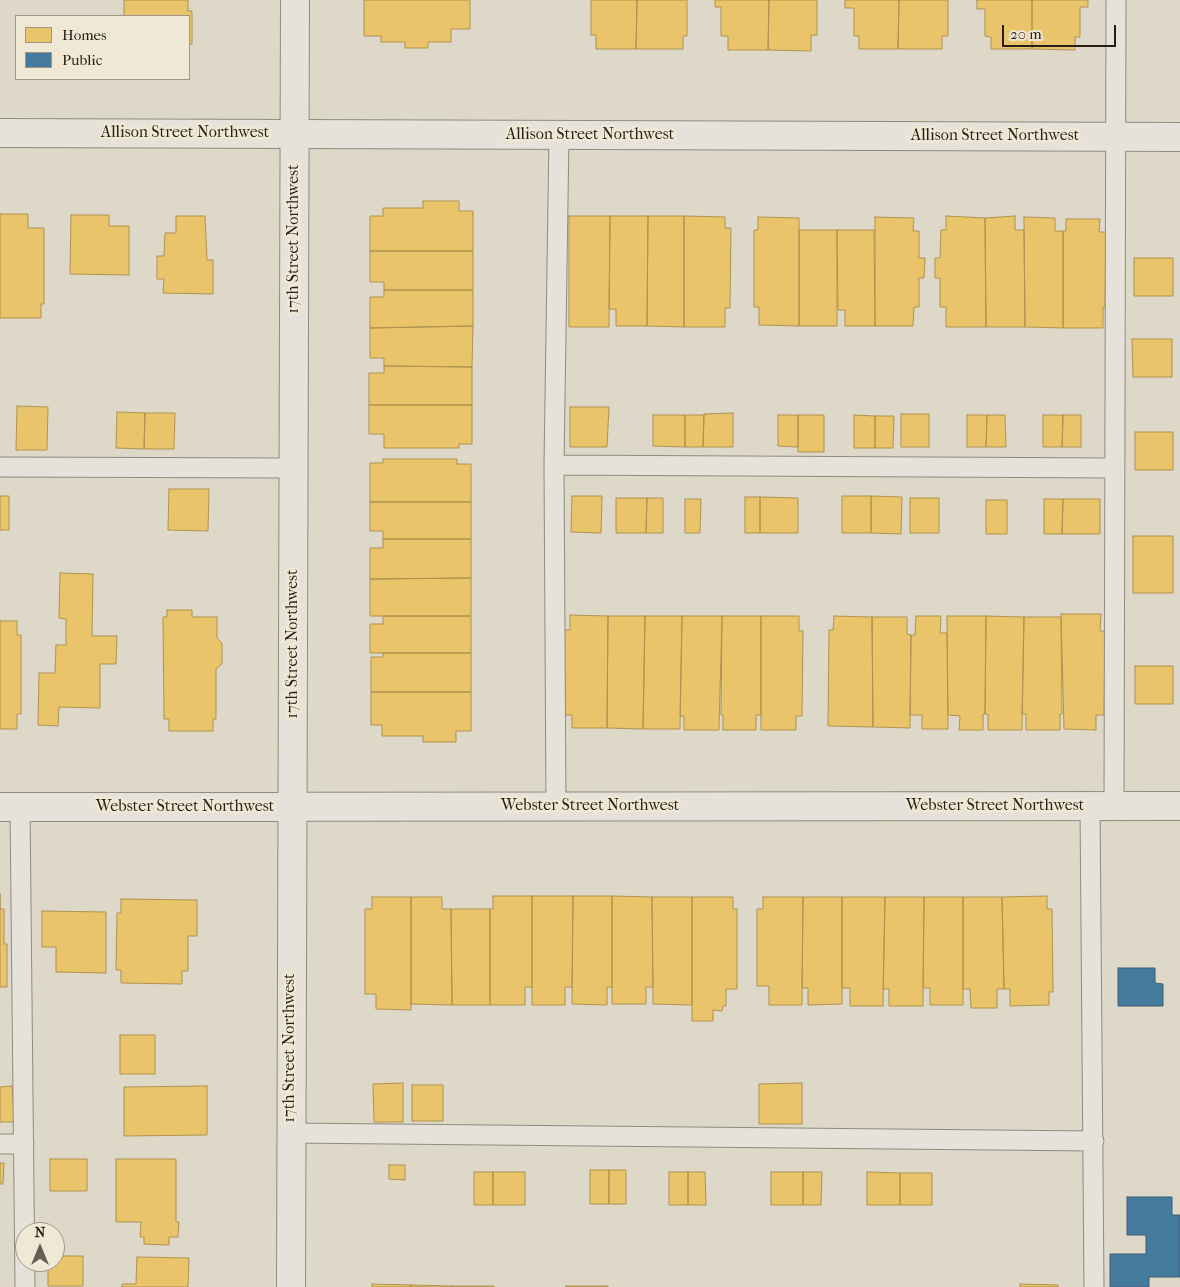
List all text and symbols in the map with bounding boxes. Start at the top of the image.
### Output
legend [15,15,190,80]
scale bar [1005,15,1119,47]
text: 20 m [1010,25,1042,43]
text: Homes [62,26,107,44]
text: Public [62,51,102,69]
street label: Allison Street Northwest [101,123,269,143]
street label: Allison Street Northwest [506,125,674,145]
street label: Allison Street Northwest [911,126,1079,146]
street label: 17th Street Northwest [284,164,304,314]
street label: 17th Street Northwest [283,569,303,719]
street label: Webster Street Northwest [501,796,679,816]
street label: Webster Street Northwest [906,796,1084,816]
street label: Webster Street Northwest [96,797,274,817]
street label: 17th Street Northwest [280,973,300,1123]
north arrow [15,1222,65,1272]
text: N [35,1224,45,1241]

